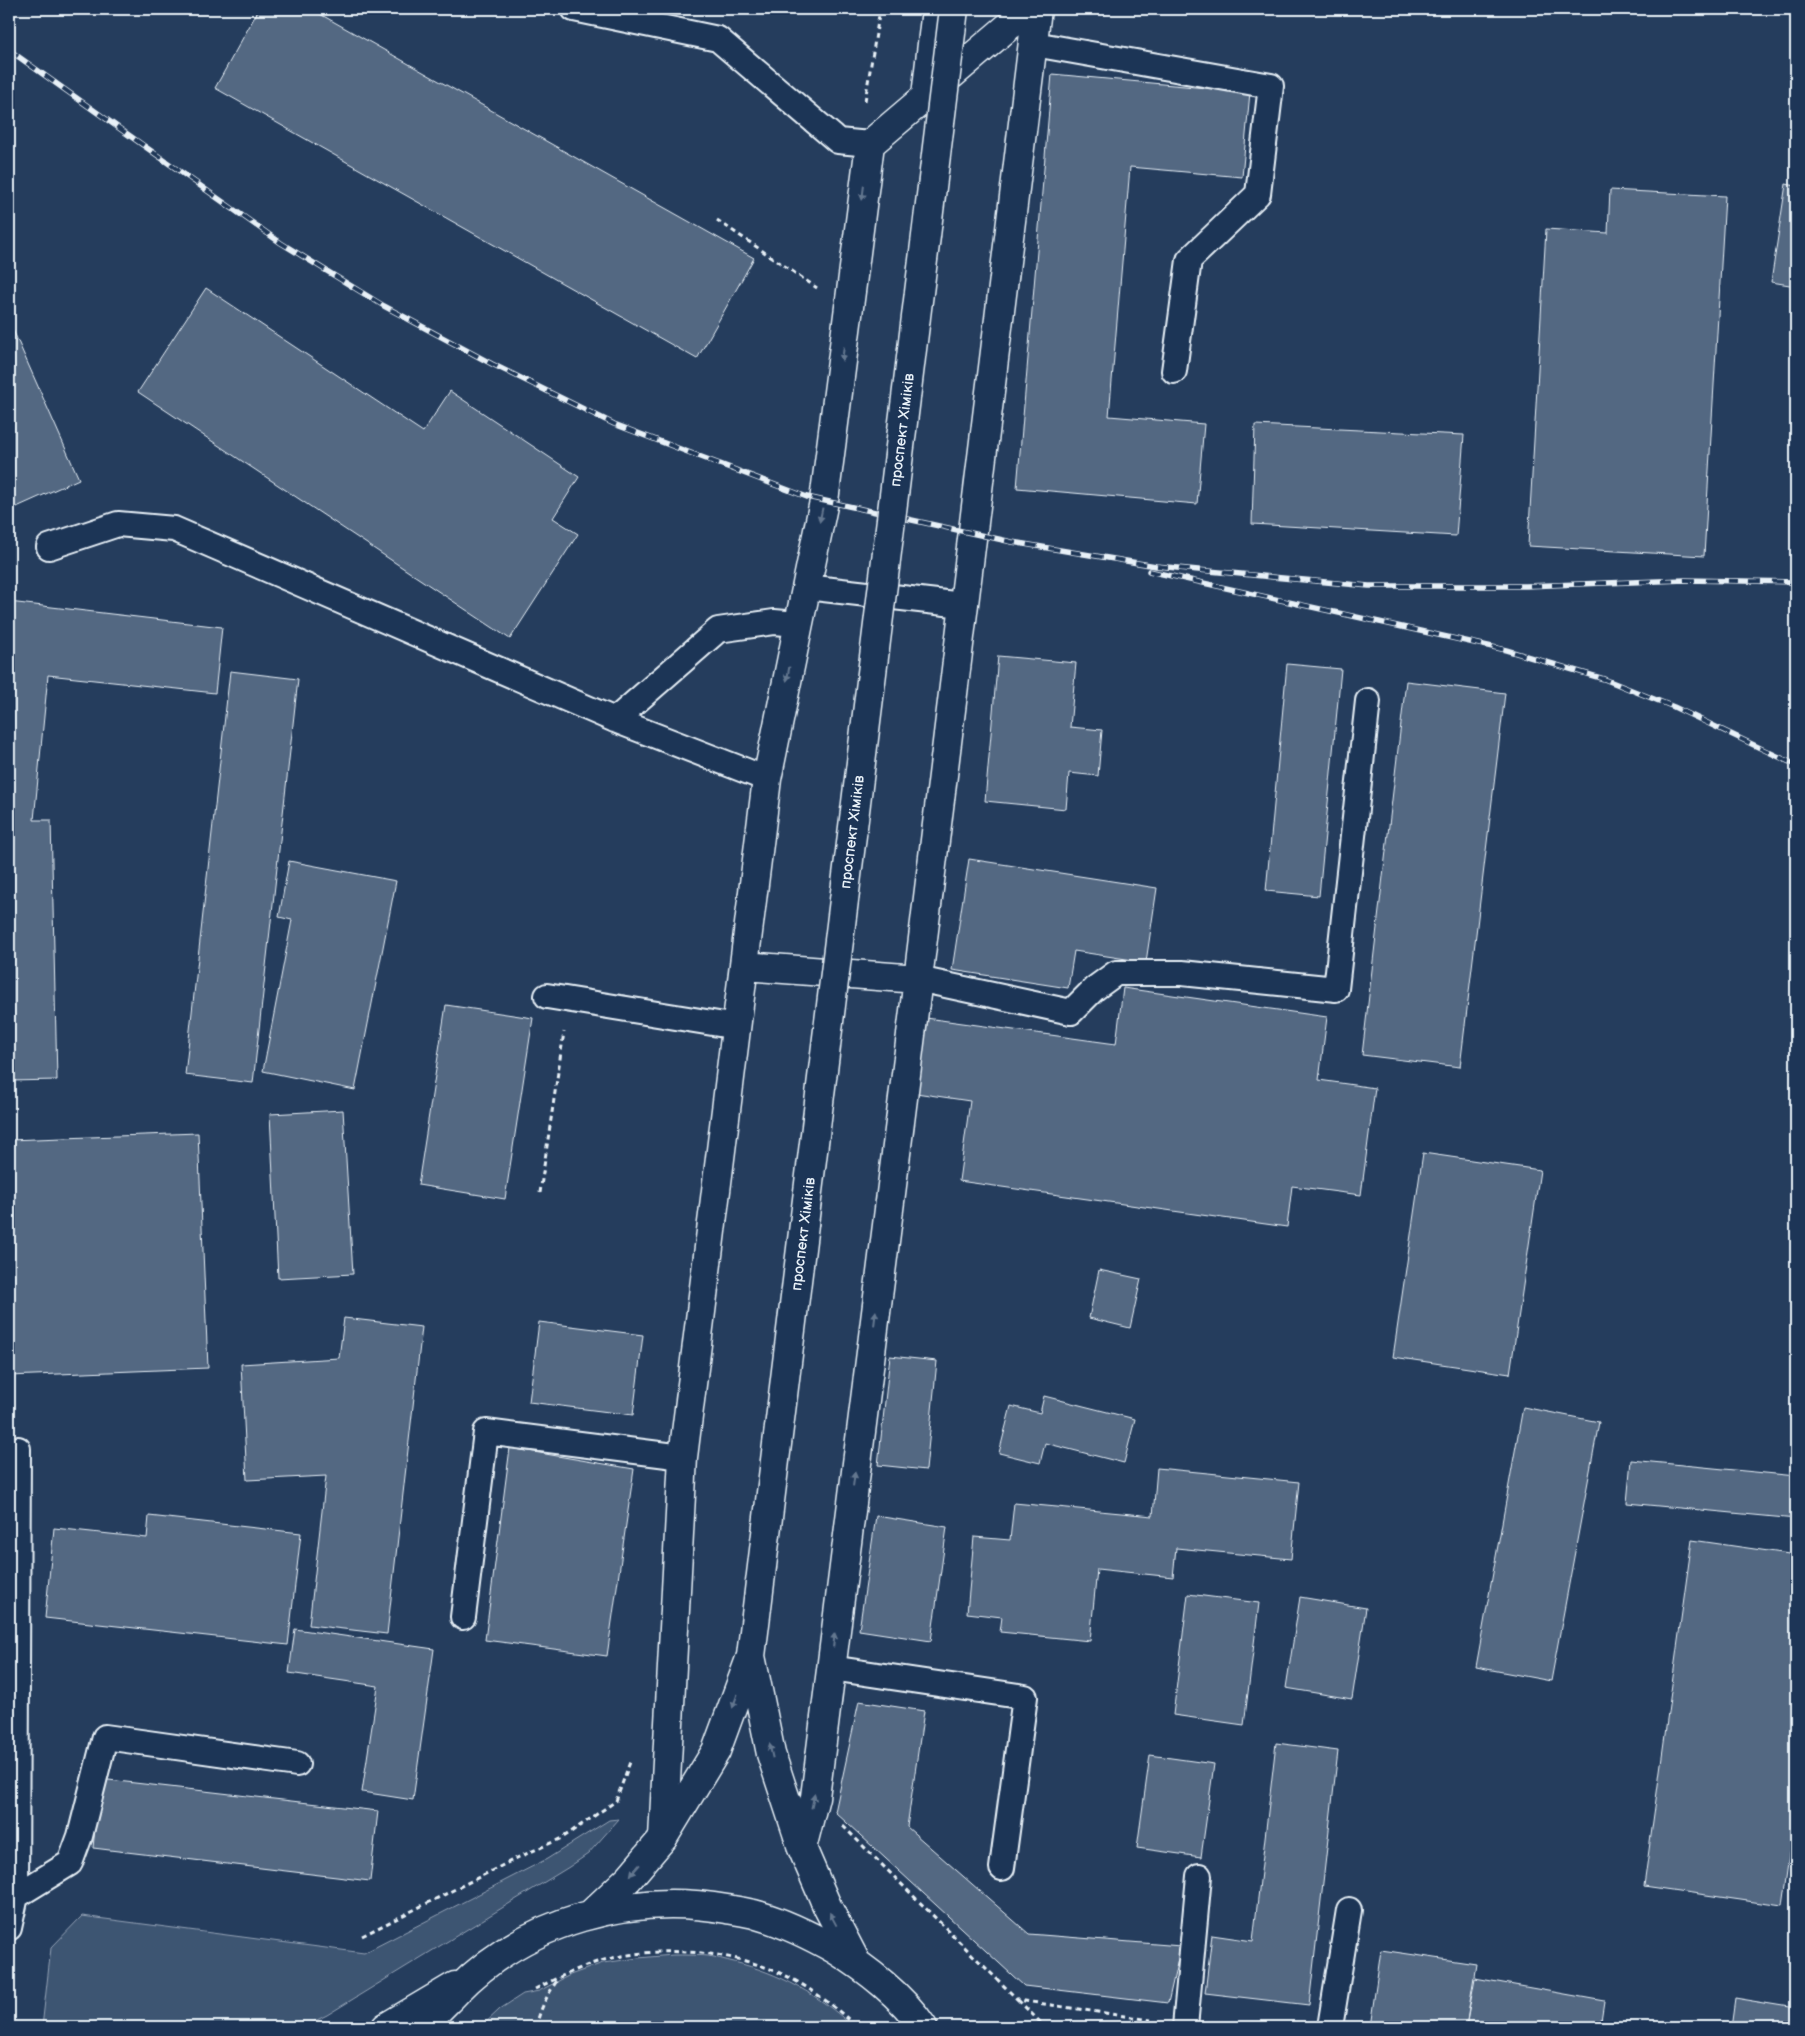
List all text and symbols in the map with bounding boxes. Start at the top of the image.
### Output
one-way arrow [859,185,867,201]
one-way arrow [839,346,847,362]
street label: проспект Хіміків [886,372,919,488]
one-way arrow [817,507,825,522]
one-way arrow [784,666,792,682]
street label: проспект Хіміків [836,774,869,890]
street label: проспект Хіміків [787,1176,820,1292]
one-way arrow [871,1309,879,1325]
one-way arrow [851,1470,859,1486]
one-way arrow [830,1632,838,1648]
one-way arrow [731,1694,738,1709]
one-way arrow [767,1743,775,1758]
one-way arrow [810,1793,818,1809]
one-way arrow [630,1864,641,1877]
one-way arrow [829,1912,837,1926]

